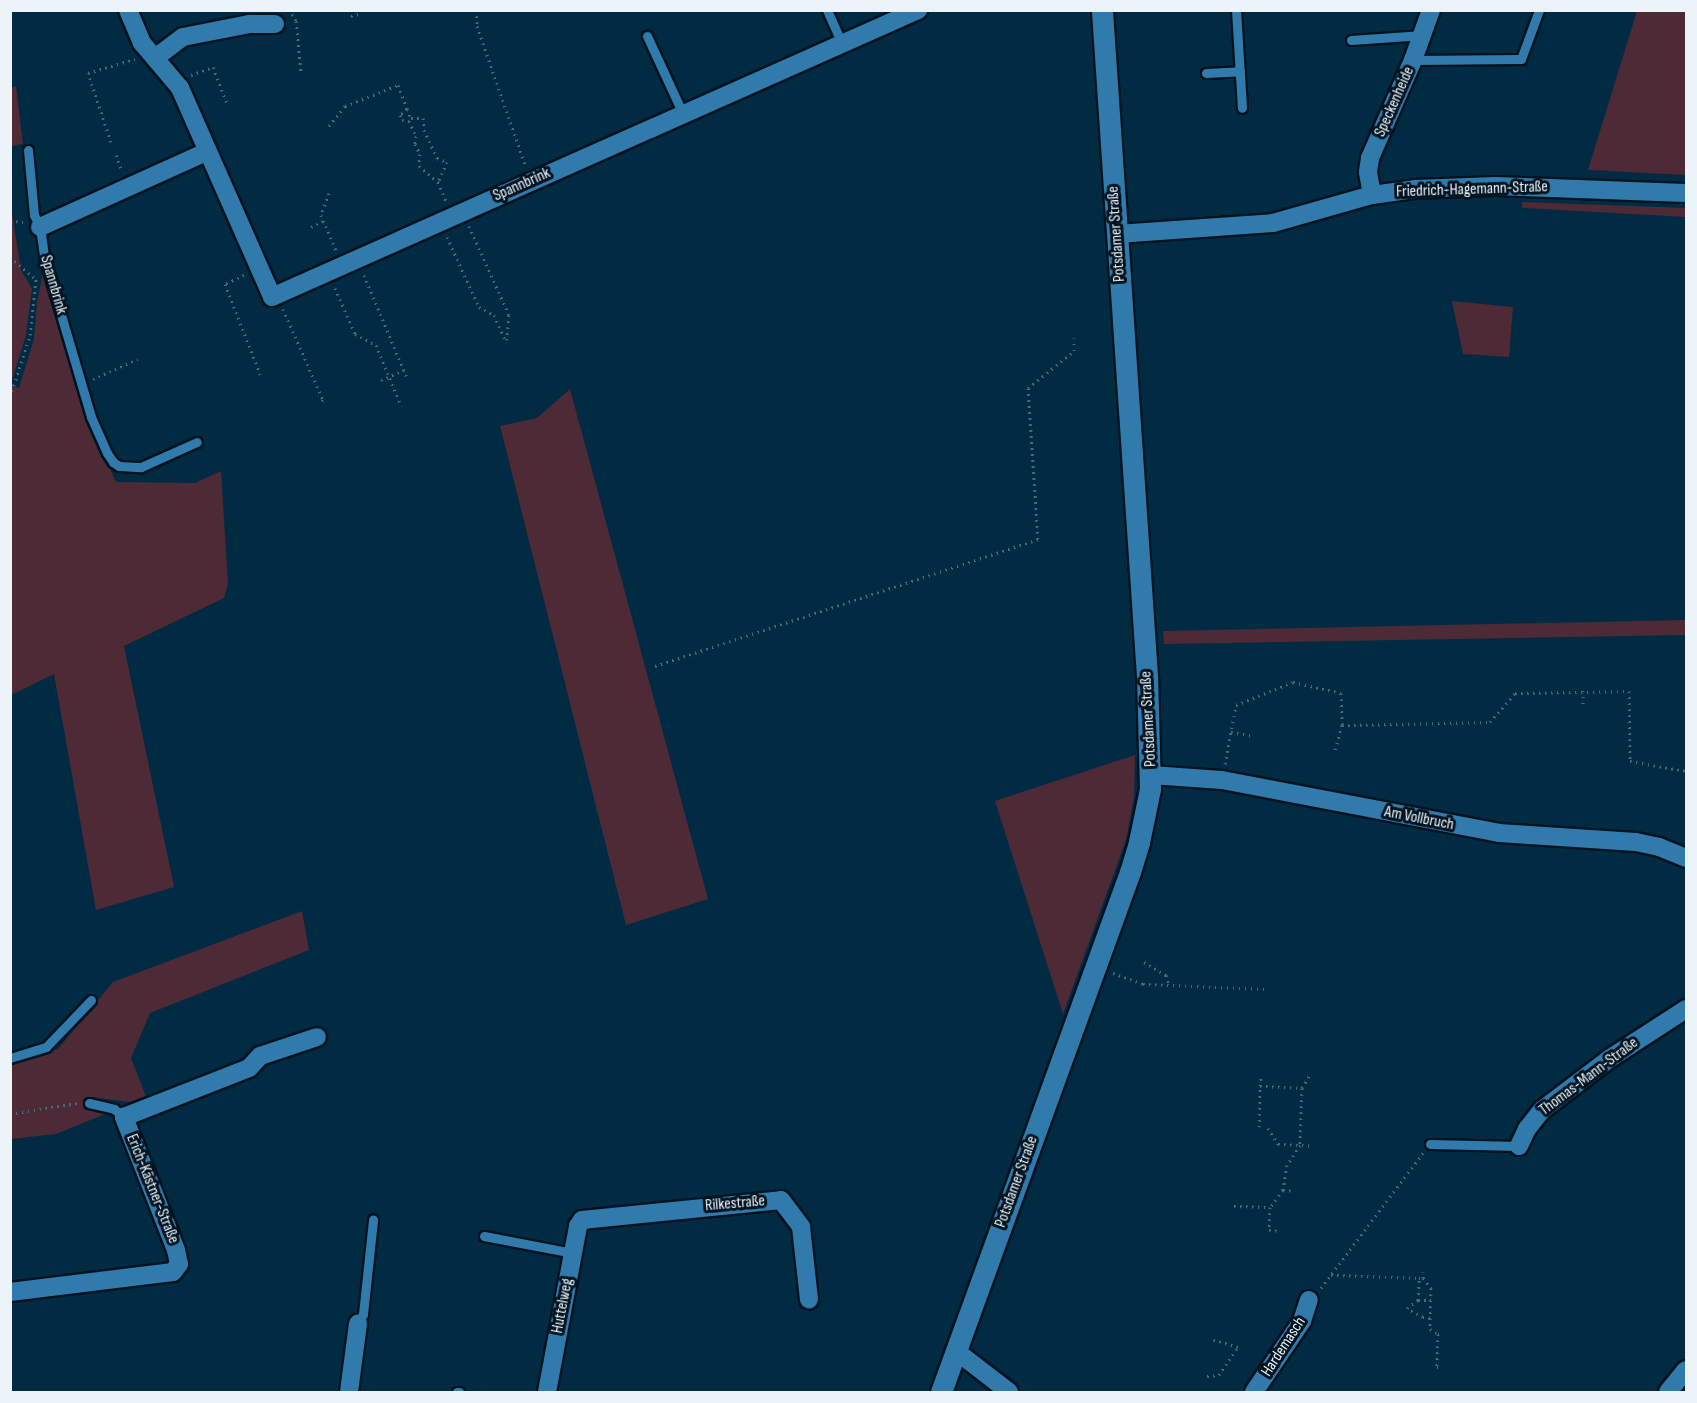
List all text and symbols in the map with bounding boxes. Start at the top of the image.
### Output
street label: Speckenheide [1371,64,1419,140]
street label: Spannbrink [490,164,554,206]
street label: Friedrich-Hagemann-Straße [1396,178,1548,202]
street label: Potsdamer Straße [1104,185,1130,283]
street label: Spannbrink [35,253,71,317]
street label: Potsdamer Straße [1137,671,1161,767]
street label: Am Vollbruch [1383,803,1455,835]
street label: Thomas-Mann-Straße [1536,1034,1642,1120]
street label: Erich-Kästner-Straße [121,1132,183,1246]
street label: Potsdamer Straße [992,1134,1042,1230]
street label: Rilkestraße [704,1192,766,1216]
street label: Huttelweg [548,1277,578,1335]
street label: Hardemasch [1258,1314,1310,1380]

